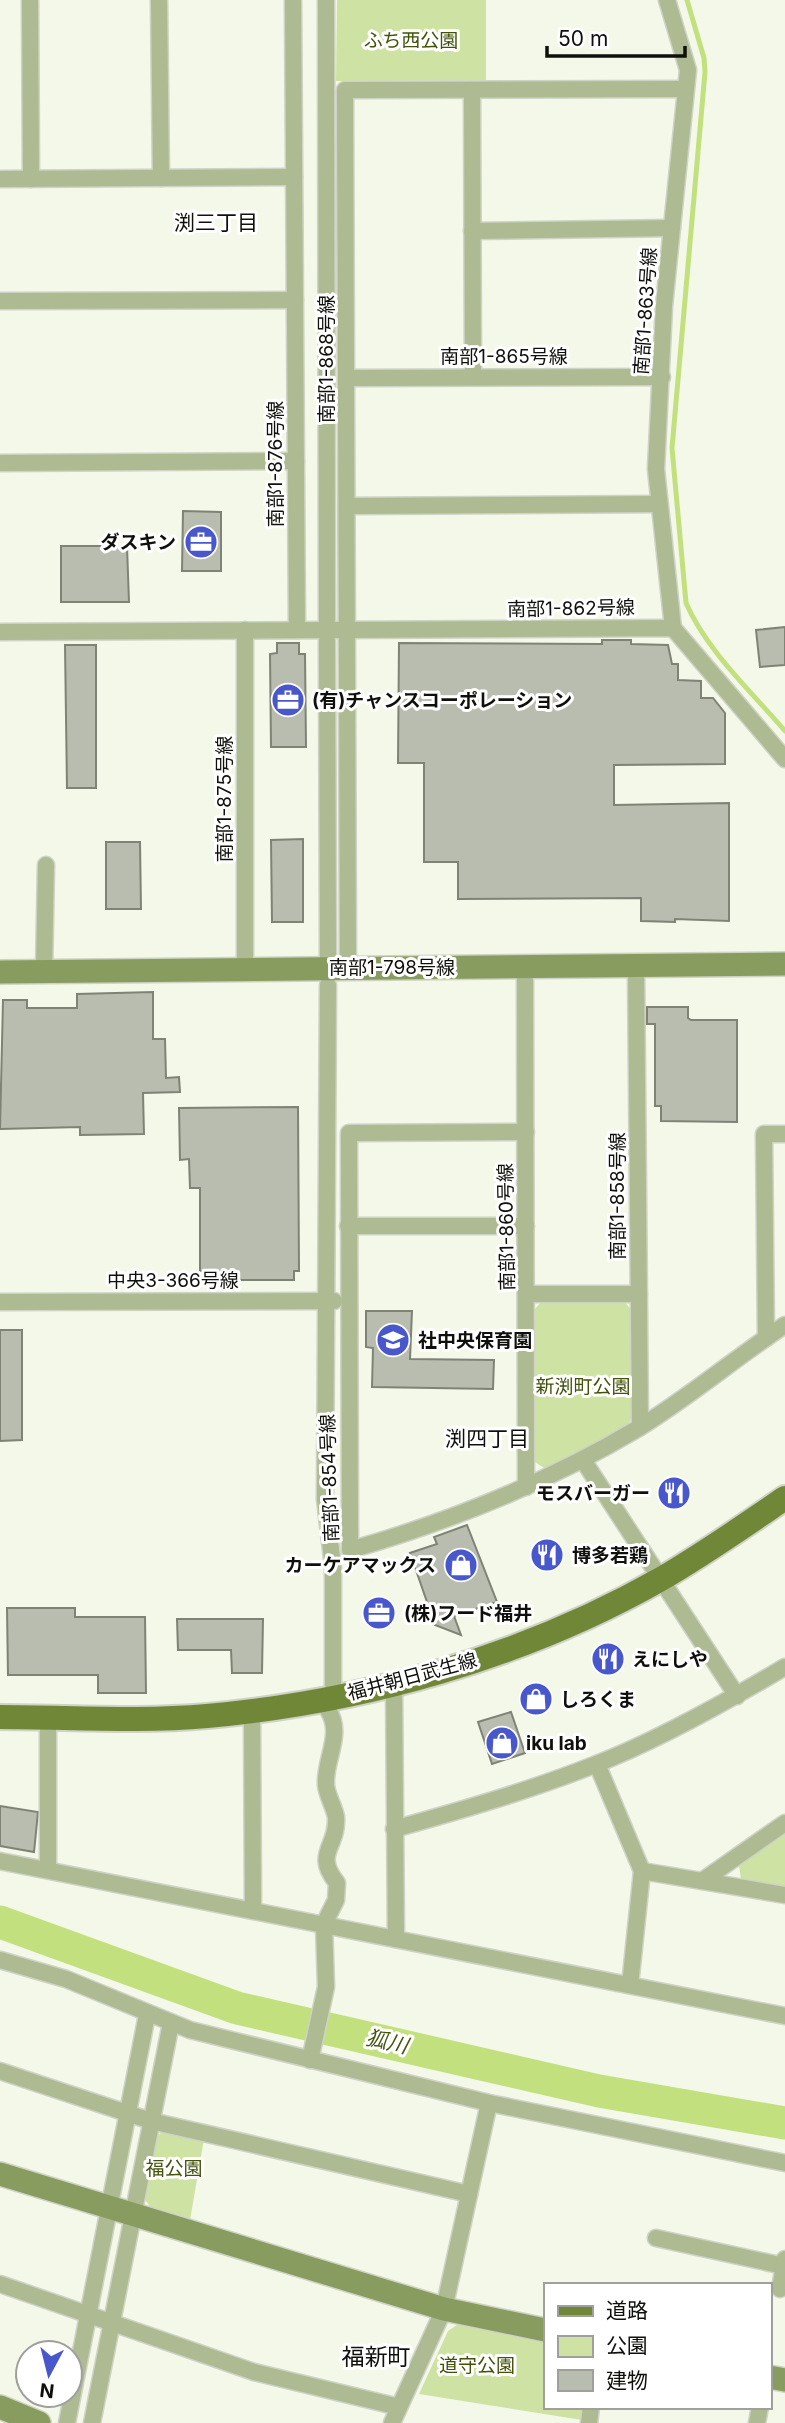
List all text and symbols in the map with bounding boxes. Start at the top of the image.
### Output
scale bar [547,14,685,58]
text: 50 m [558,26,608,51]
park label: ふち西公園 [364,29,458,52]
district label: 渕三丁目 [174,210,258,235]
street label: 南部1-863号線 [630,247,661,376]
street label: 南部1-868号線 [315,295,338,423]
street label: 南部1-865号線 [440,345,568,368]
street label: 南部1-876号線 [264,401,287,527]
office icon: ダスキン [182,523,220,561]
place label: ダスキン [101,531,176,554]
street label: 南部1-862号線 [507,596,635,621]
office icon: (有)チャンスコーポレーション [269,681,307,719]
place label: (有)チャンスコーポレーション [312,689,572,712]
street label: 南部1-875号線 [213,736,236,862]
street label: 南部1-798号線 [329,956,455,979]
street label: 南部1-858号線 [606,1132,629,1260]
street label: 南部1-860号線 [494,1163,519,1291]
street label: 中央3-366号線 [107,1269,239,1292]
school or university icon: 社中央保育園 [374,1321,412,1359]
place label: 社中央保育園 [418,1329,532,1352]
park label: 新渕町公園 [535,1375,631,1398]
street label: 南部1-854号線 [316,1414,343,1542]
district label: 渕四丁目 [445,1426,529,1451]
restaurant icon: モスバーガー [655,1474,693,1512]
place label: モスバーガー [536,1482,650,1505]
restaurant icon: 博多若鶏 [528,1536,566,1574]
place label: 博多若鶏 [572,1544,648,1567]
shop icon: カーケアマックス [442,1546,480,1584]
place label: カーケアマックス [285,1554,436,1577]
office icon: (株)フード福井 [360,1594,398,1632]
place label: (株)フード福井 [404,1602,532,1625]
restaurant icon: えにしや [589,1640,627,1678]
street label: 福井朝日武生線 [345,1648,479,1705]
place label: えにしや [632,1648,708,1671]
shop icon: しろくま [517,1680,555,1718]
place label: しろくま [560,1688,636,1711]
shop icon: iku lab [483,1724,521,1762]
place label: iku lab [526,1732,587,1755]
water label: 狐川 [364,2025,412,2059]
park label: 福公園 [145,2157,203,2180]
legend [544,2283,771,2409]
text: 道路 [606,2298,648,2323]
text: 公園 [606,2333,648,2358]
north arrow [14,2339,84,2409]
district label: 福新町 [342,2343,411,2371]
park label: 道守公園 [439,2354,515,2377]
text: 建物 [606,2368,648,2393]
text: N [38,2378,56,2403]

